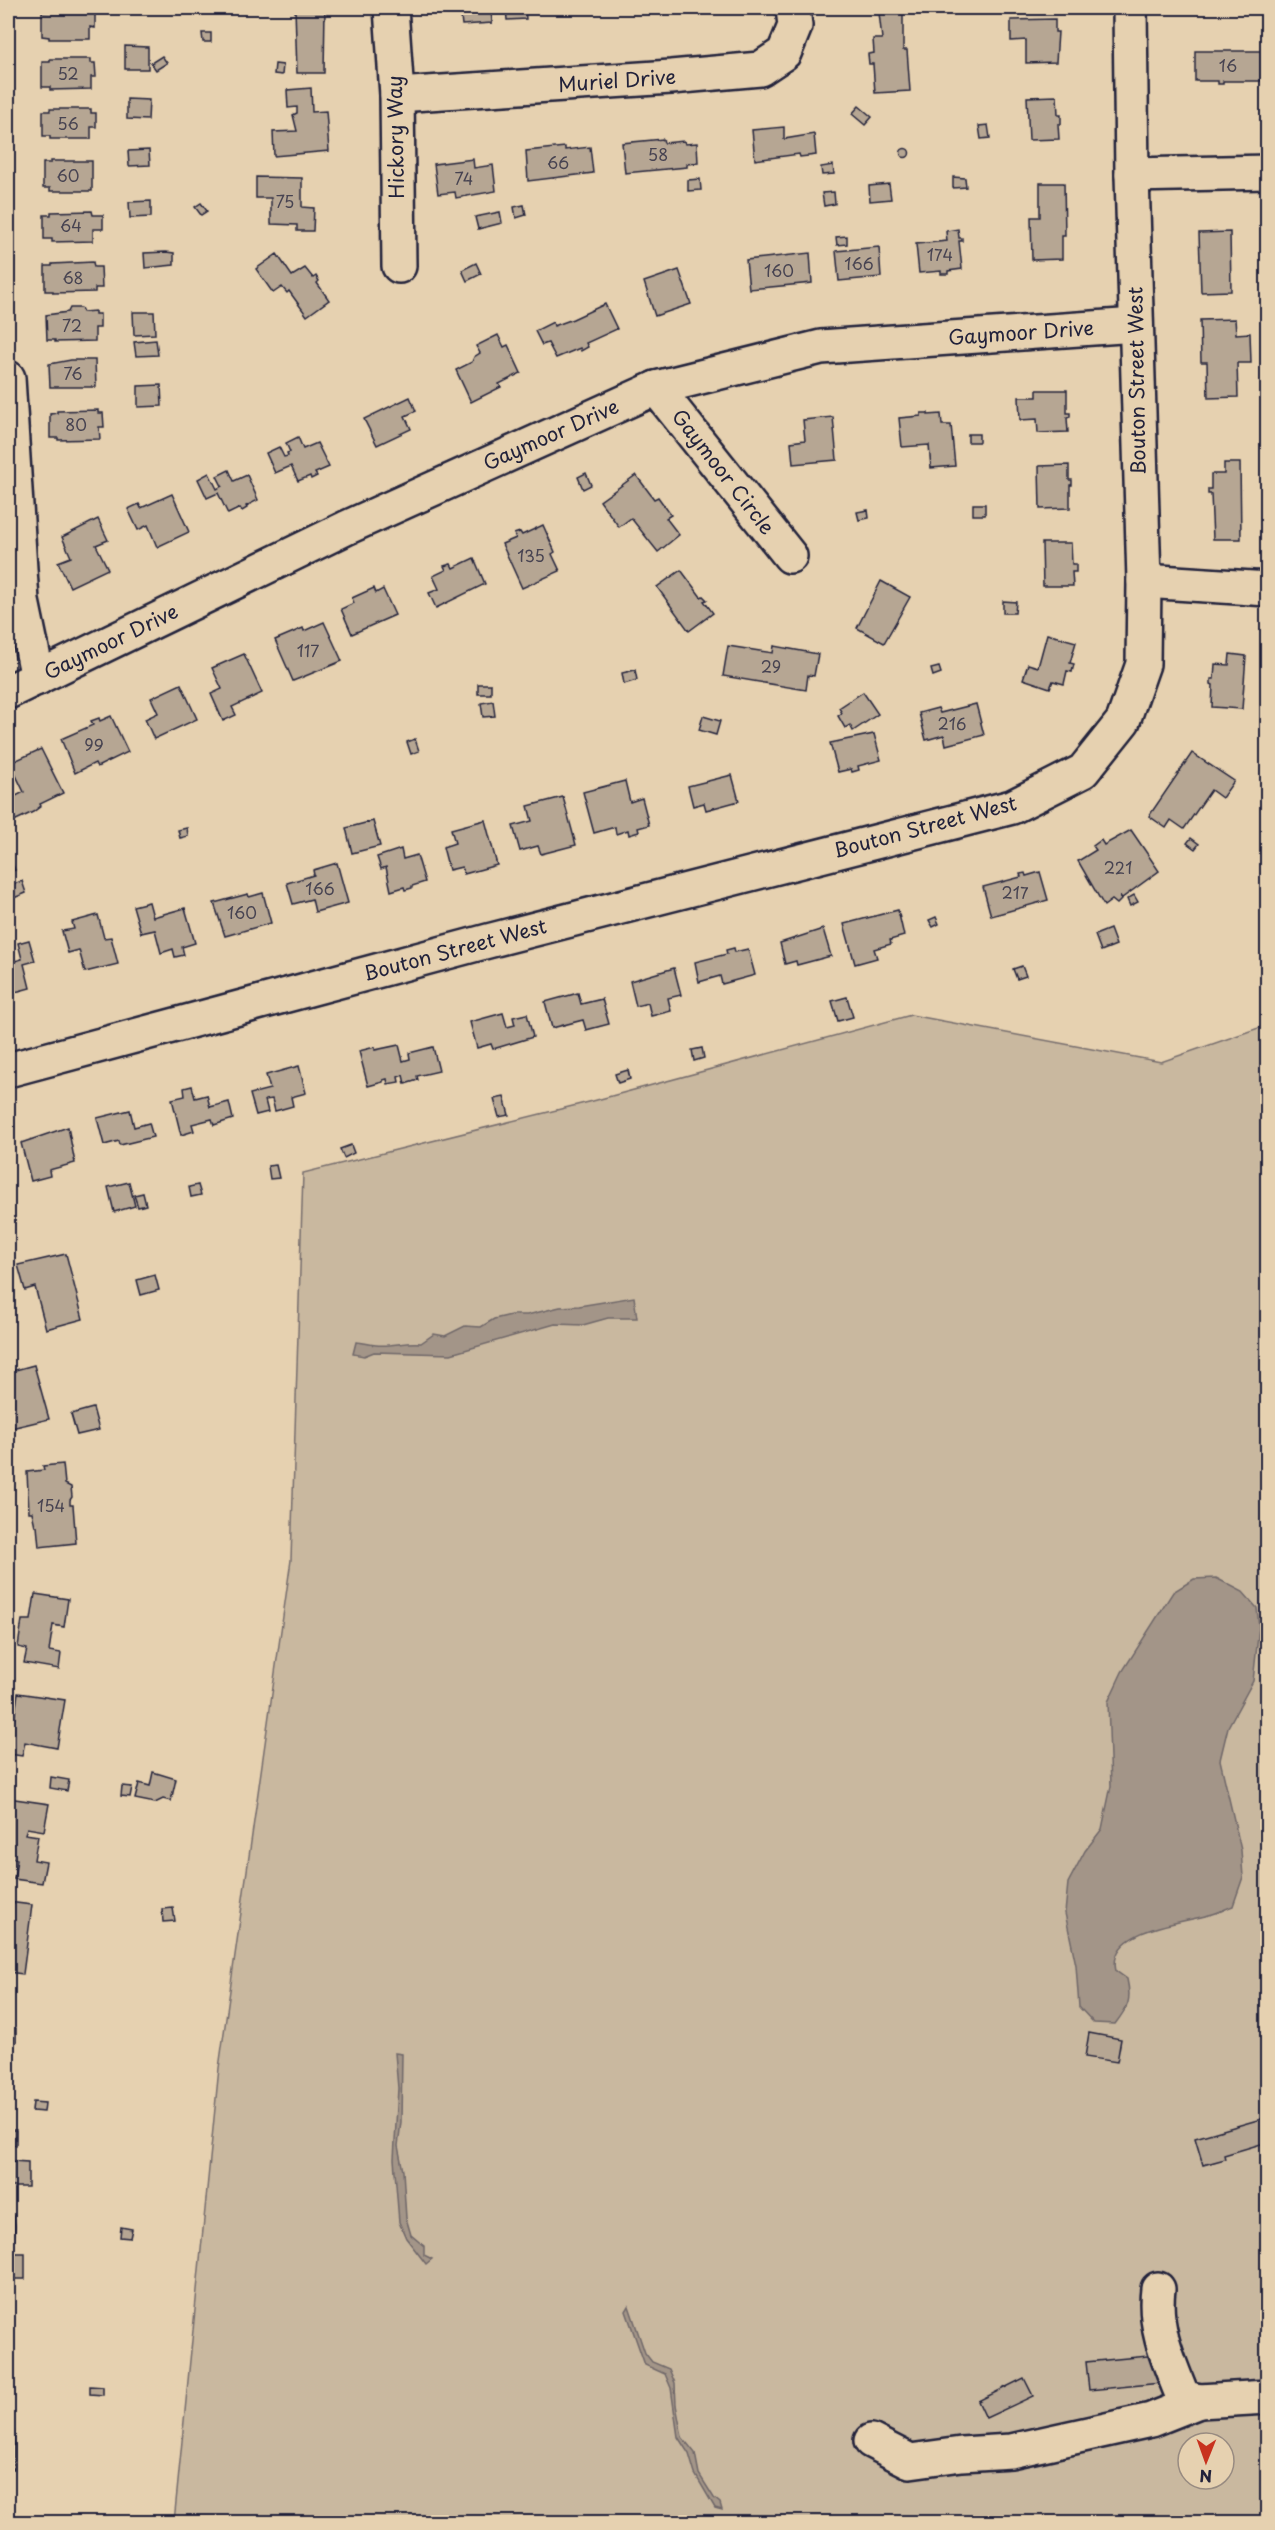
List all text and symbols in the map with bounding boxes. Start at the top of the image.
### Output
house number: 16 [1219,53,1237,77]
house number: 52 [57,61,79,85]
street label: Muriel Drive [557,61,677,99]
street label: Hickory Way [379,75,411,199]
house number: 56 [57,111,79,135]
house number: 58 [648,142,668,166]
house number: 66 [547,150,569,174]
house number: 60 [57,163,79,187]
house number: 74 [455,166,473,190]
house number: 75 [276,189,294,213]
house number: 64 [60,213,82,237]
house number: 174 [927,242,953,266]
house number: 166 [844,251,874,275]
house number: 160 [764,258,794,282]
house number: 68 [62,265,84,289]
street label: Bouton Street West [1119,287,1153,476]
street label: Gaymoor Drive [947,312,1095,352]
house number: 72 [62,313,82,337]
house number: 76 [63,361,83,385]
street label: Gaymoor Drive [478,391,623,477]
street label: Gaymoor Circle [665,402,782,541]
house number: 80 [65,412,87,436]
house number: 135 [517,543,545,567]
street label: Gaymoor Drive [38,596,183,687]
house number: 117 [297,638,319,662]
house number: 29 [761,654,781,678]
house number: 216 [938,711,967,735]
house number: 99 [84,732,104,756]
street label: Bouton Street West [830,787,1020,865]
house number: 221 [1104,855,1132,879]
house number: 166 [305,876,335,900]
house number: 217 [1001,880,1029,904]
house number: 160 [227,900,257,924]
street label: Bouton Street West [360,910,550,988]
house number: 154 [37,1493,65,1517]
north arrow [1176,2431,1236,2491]
text: N [1199,2465,1212,2489]

